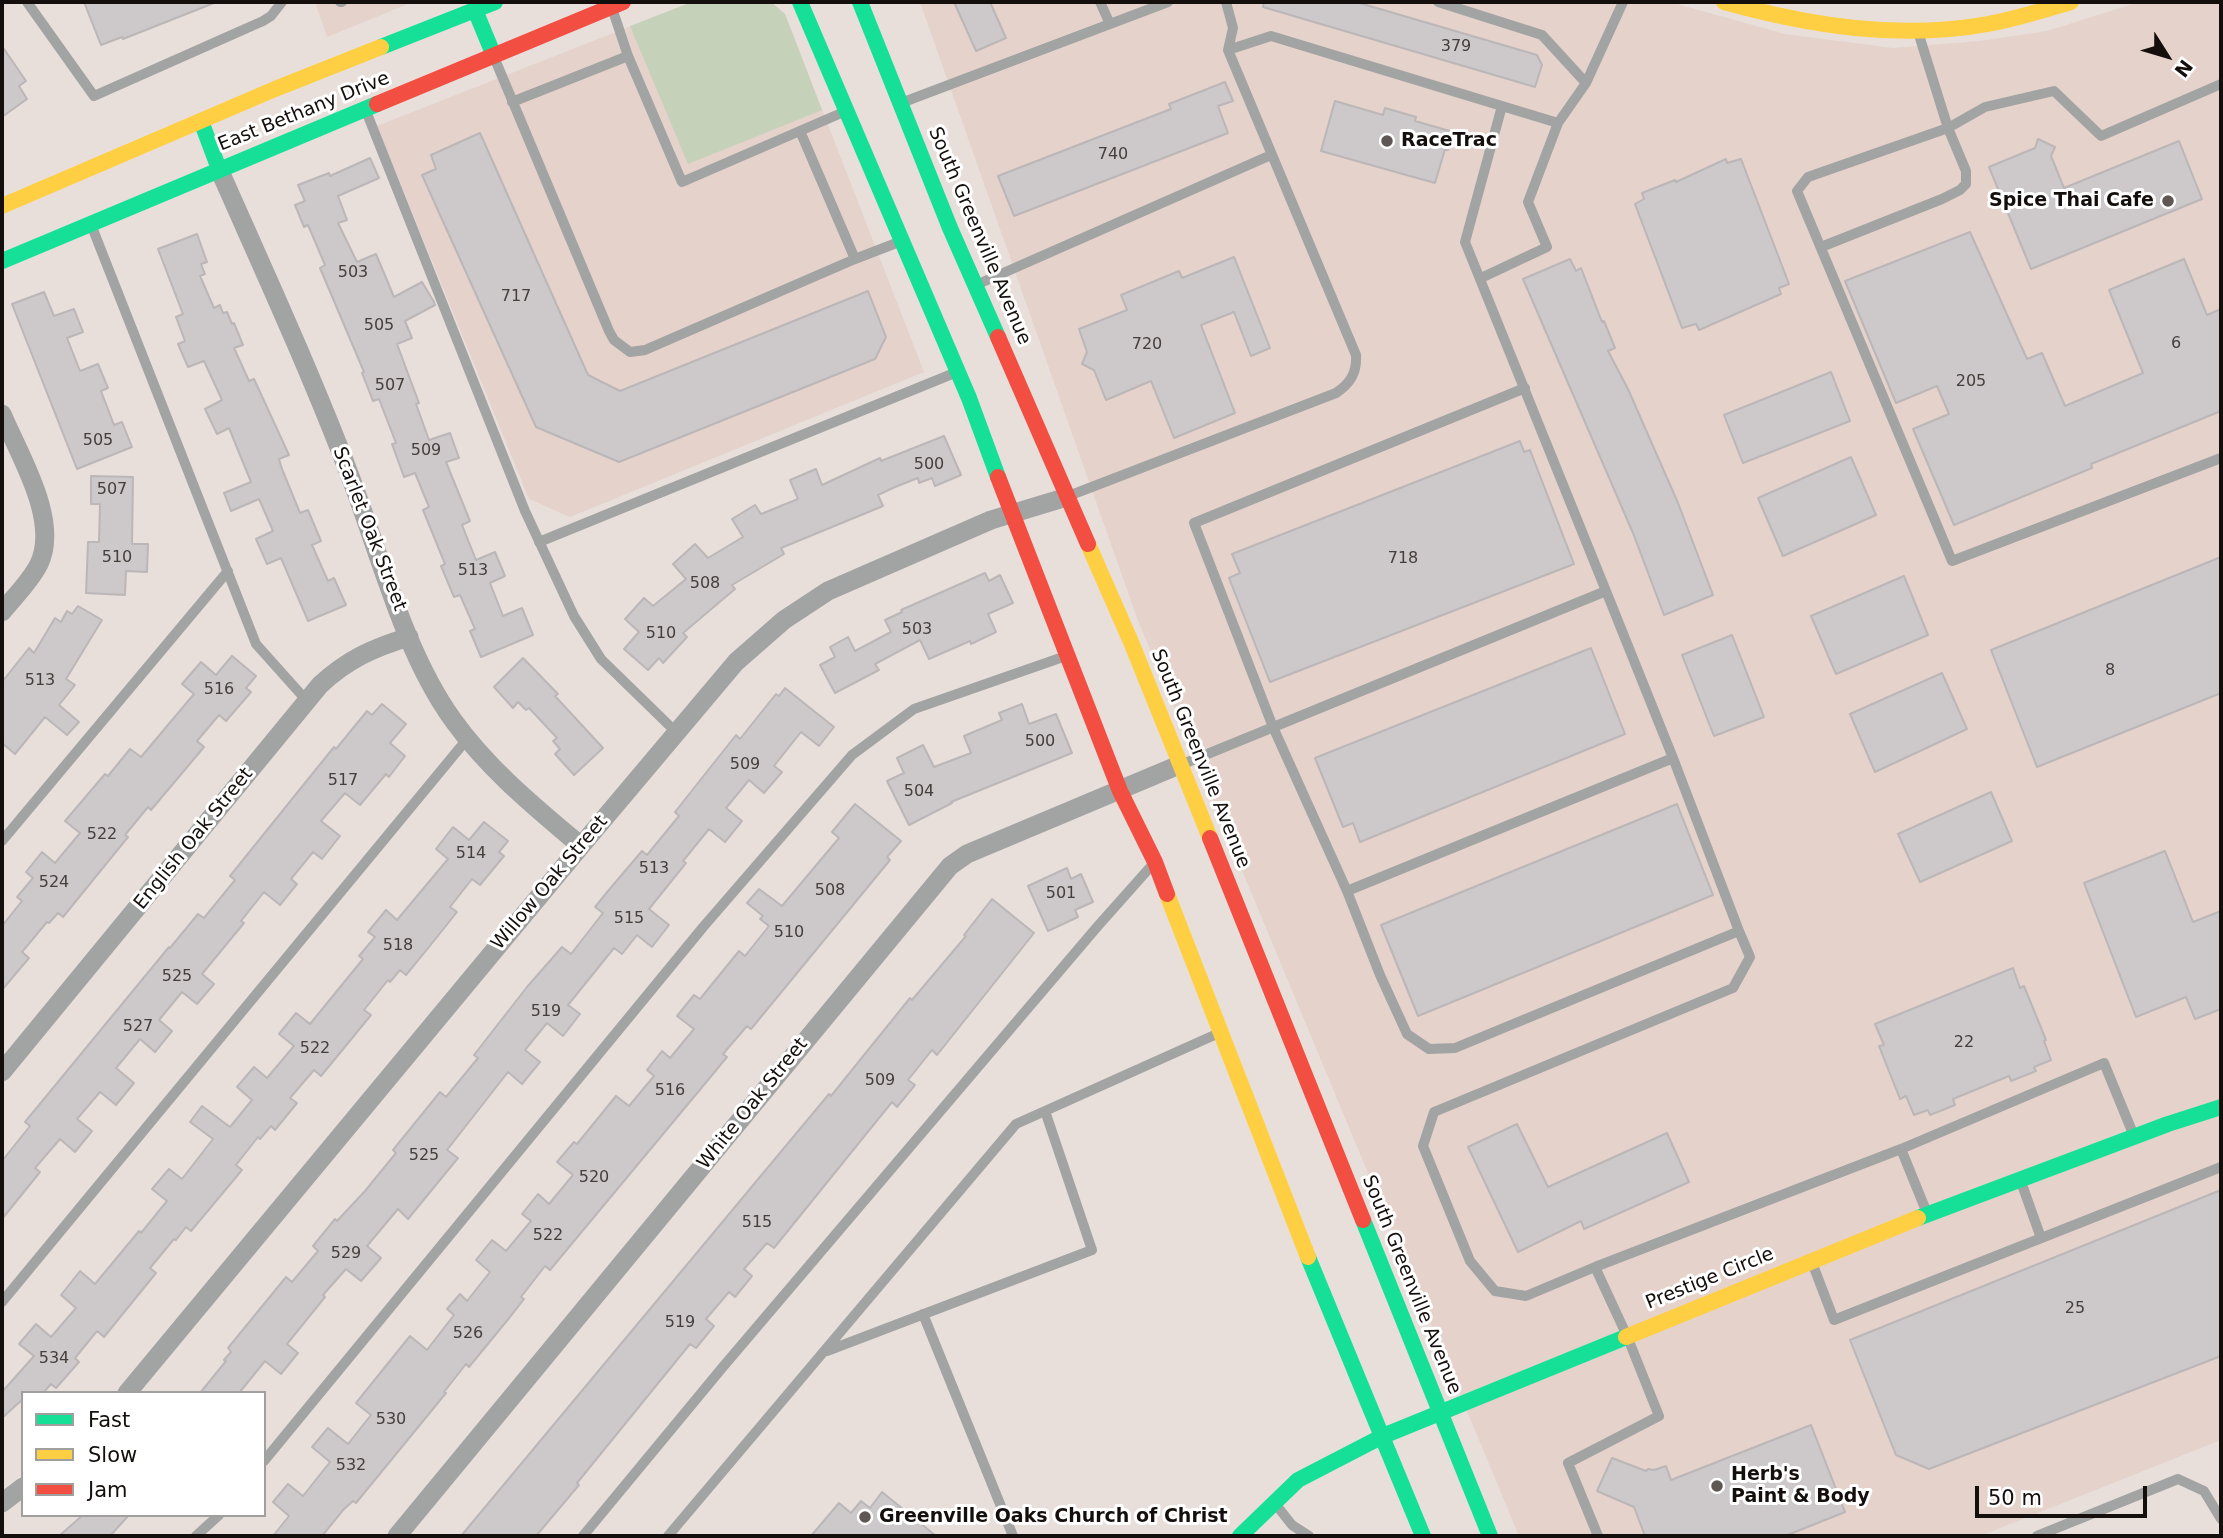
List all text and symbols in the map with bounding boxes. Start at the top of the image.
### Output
north arrow [2132,21,2202,91]
house number: 379 [1441,37,1471,57]
text: N [2170,56,2197,82]
street label: East Bethany Drive [215,67,393,157]
street label: South Greenville Avenue [923,124,1035,348]
place label: RaceTrac [1401,130,1497,152]
marker: RaceTrac [1379,133,1395,149]
house number: 740 [1098,145,1128,165]
place label: Spice Thai Cafe [1989,190,2154,212]
marker: Spice Thai Cafe [2160,193,2176,209]
house number: 503 [338,263,368,283]
house number: 717 [501,287,531,307]
house number: 505 [364,316,394,336]
house number: 6 [2171,334,2181,354]
house number: 720 [1132,335,1162,355]
house number: 205 [1956,372,1986,392]
house number: 507 [375,376,405,396]
house number: 505 [83,431,113,451]
house number: 509 [411,441,441,461]
street label: Scarlet Oak Street [327,444,411,614]
house number: 500 [914,455,944,475]
house number: 507 [97,480,127,500]
house number: 510 [102,548,132,568]
house number: 718 [1388,549,1418,569]
house number: 513 [458,561,488,581]
house number: 508 [690,574,720,594]
house number: 503 [902,620,932,640]
house number: 510 [646,624,676,644]
street label: South Greenville Avenue [1146,646,1254,872]
house number: 8 [2105,661,2115,681]
house number: 513 [25,671,55,691]
house number: 516 [204,680,234,700]
house number: 500 [1025,732,1055,752]
house number: 509 [730,755,760,775]
street label: English Oak Street [130,763,258,915]
house number: 517 [328,771,358,791]
house number: 504 [904,782,934,802]
street label: Willow Oak Street [487,811,613,955]
house number: 522 [87,825,117,845]
house number: 514 [456,844,486,864]
house number: 513 [639,859,669,879]
house number: 524 [39,873,69,893]
house number: 508 [815,881,845,901]
house number: 501 [1046,884,1076,904]
house number: 515 [614,909,644,929]
house number: 510 [774,923,804,943]
house number: 518 [383,936,413,956]
house number: 525 [162,967,192,987]
house number: 519 [531,1002,561,1022]
house number: 527 [123,1017,153,1037]
house number: 22 [1954,1033,1974,1053]
street label: White Oak Street [693,1034,813,1174]
house number: 522 [300,1039,330,1059]
house number: 509 [865,1071,895,1091]
house number: 516 [655,1081,685,1101]
house number: 525 [409,1146,439,1166]
house number: 520 [579,1168,609,1188]
street label: South Greenville Avenue [1357,1172,1465,1398]
house number: 515 [742,1213,772,1233]
house number: 522 [533,1226,563,1246]
street label: Prestige Circle [1643,1243,1777,1315]
house number: 529 [331,1244,361,1264]
house number: 25 [2065,1299,2085,1319]
house number: 519 [665,1313,695,1333]
house number: 526 [453,1324,483,1344]
house number: 534 [39,1349,69,1369]
legend [21,1391,266,1517]
text: Fast [88,1408,130,1432]
house number: 530 [376,1410,406,1430]
text: Slow [88,1443,137,1467]
house number: 532 [336,1456,366,1476]
place label: Herb's Paint & Body [1731,1464,1870,1508]
scale bar [1978,1472,2150,1516]
text: Jam [88,1478,128,1502]
marker: Herb's Paint & Body [1709,1478,1725,1494]
text: 50 m [1988,1486,2042,1510]
place label: Greenville Oaks Church of Christ [879,1506,1228,1528]
marker: Greenville Oaks Church of Christ [857,1509,873,1525]

